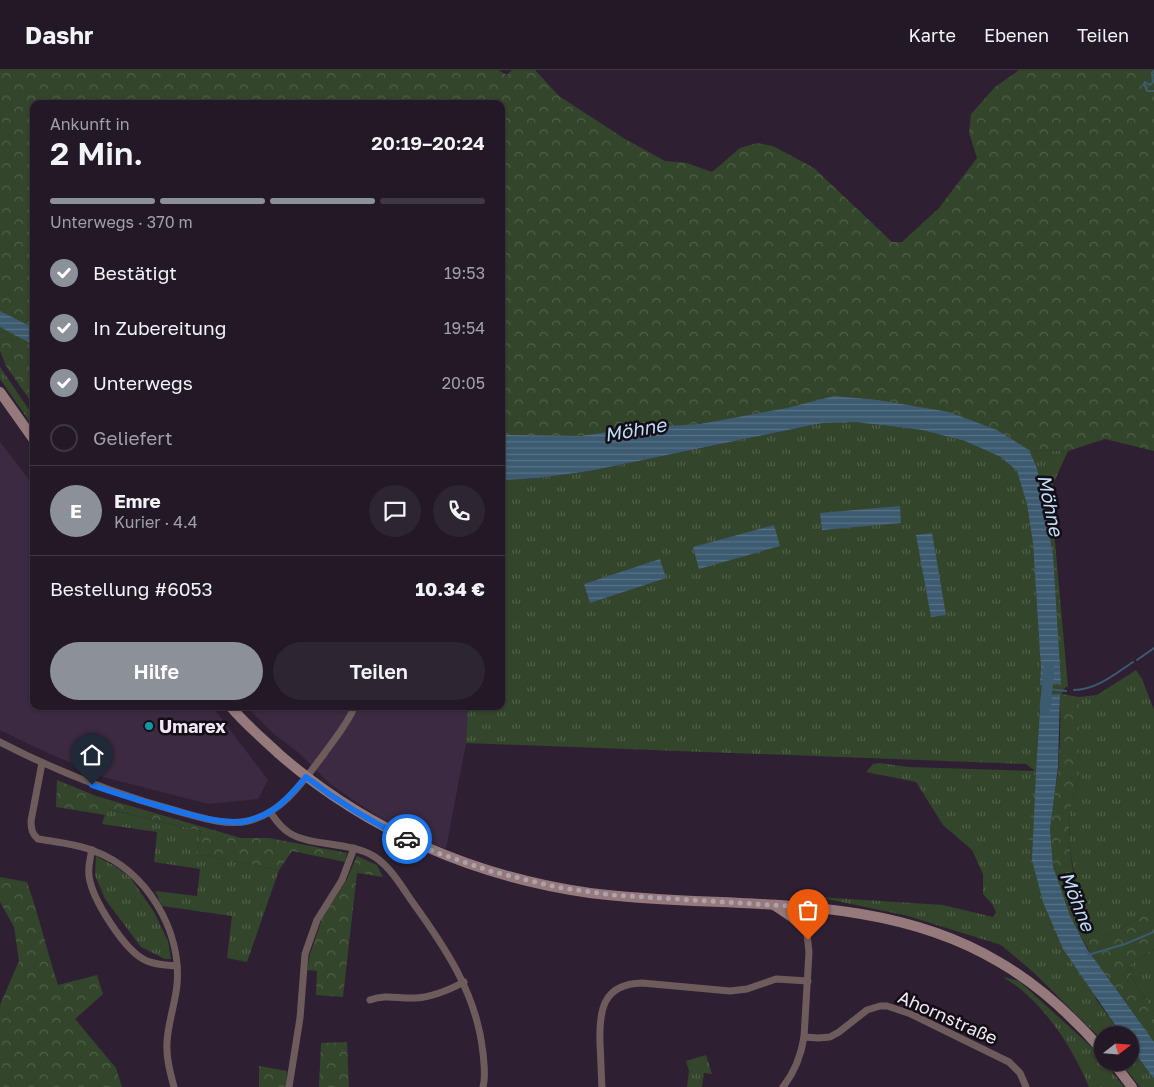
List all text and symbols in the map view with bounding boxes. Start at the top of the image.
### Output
text: Dashr [25,20,93,49]
text: Karte [909,24,956,46]
text: Ebenen [984,24,1049,46]
text: Teilen [1077,24,1129,46]
text: Ankunft in [50,114,130,134]
text: 20:19–20:24 [371,131,485,154]
text: 2 Min. [50,134,143,172]
text: Unterwegs · 370 m [50,212,193,232]
icon: check [50,259,78,287]
text: Bestätigt [93,261,177,284]
text: 19:53 [444,263,485,283]
icon: check [50,314,78,342]
text: In Zubereitung [93,316,226,339]
text: 19:54 [444,318,485,338]
icon: check [50,369,78,397]
text: Unterwegs [93,371,193,394]
text: 20:05 [442,373,485,393]
water label: Möhne [602,412,670,446]
text: Geliefert [93,426,173,449]
water label: Möhne [1033,472,1069,540]
button: chat [369,485,421,537]
button: phone [433,485,485,537]
text: Emre [114,489,161,512]
text: E [70,499,82,522]
text: Kurier · 4.4 [114,512,198,532]
text: Bestellung #6053 [50,577,213,600]
text: 10.34 € [415,577,485,600]
button: Hilfe [50,642,263,700]
button: Teilen [273,642,485,700]
place label: Umarex [159,715,226,737]
marker: Umarex [143,720,155,732]
pin [71,734,113,785]
icon: home [78,741,106,769]
courier [382,814,432,864]
icon: car [393,825,421,853]
water label: Möhne [1056,868,1101,936]
pin [787,889,829,940]
icon: bag [794,896,822,924]
street label: Ahornstraße [895,985,1001,1049]
north arrow [1094,1026,1139,1071]
map controls [1094,1026,1139,1071]

